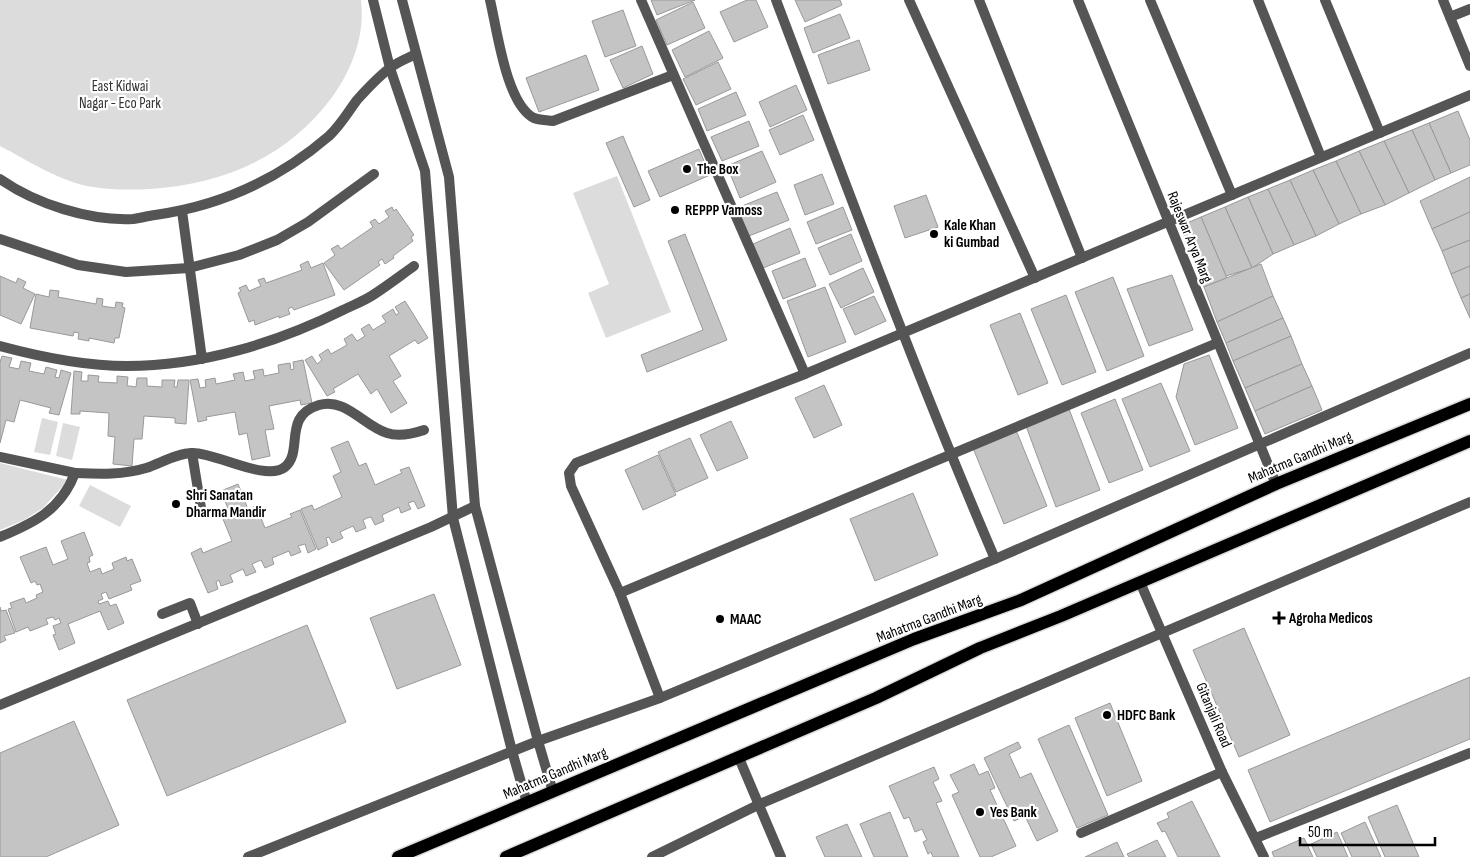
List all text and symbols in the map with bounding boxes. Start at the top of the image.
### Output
park label: East Kidwai Nagar - Eco Park [79,77,161,113]
place label: The Box [697,160,739,179]
marker: The Box [681,163,693,175]
street label: Rajeswar Arya Marg [1163,189,1216,286]
place label: REPPP Vamoss [685,201,763,220]
marker: REPPP Vamoss [669,204,681,216]
place label: Kale Khan ki Gumbad [944,216,999,252]
marker: Kale Khan ki Gumbad [928,228,940,240]
street label: Mahatma Gandhi Marg [1245,427,1355,488]
place label: Shri Sanatan Dharma Mandir [186,486,267,522]
marker: Shri Sanatan Dharma Mandir [170,498,182,510]
street label: Mahatma Gandhi Marg [874,590,985,647]
place label: Agroha Medicos [1288,609,1373,628]
place label: MAAC [730,610,762,629]
marker: Agroha Medicos [1273,612,1285,624]
marker: MAAC [714,613,726,625]
street label: Gitanjali Road [1191,680,1236,751]
place label: HDFC Bank [1117,706,1176,725]
marker: HDFC Bank [1101,709,1113,721]
street label: Mahatma Gandhi Marg [500,743,610,804]
place label: Yes Bank [990,803,1038,822]
marker: Yes Bank [974,806,986,818]
scale bar [1300,814,1435,846]
text: 50 m [1308,823,1333,842]

